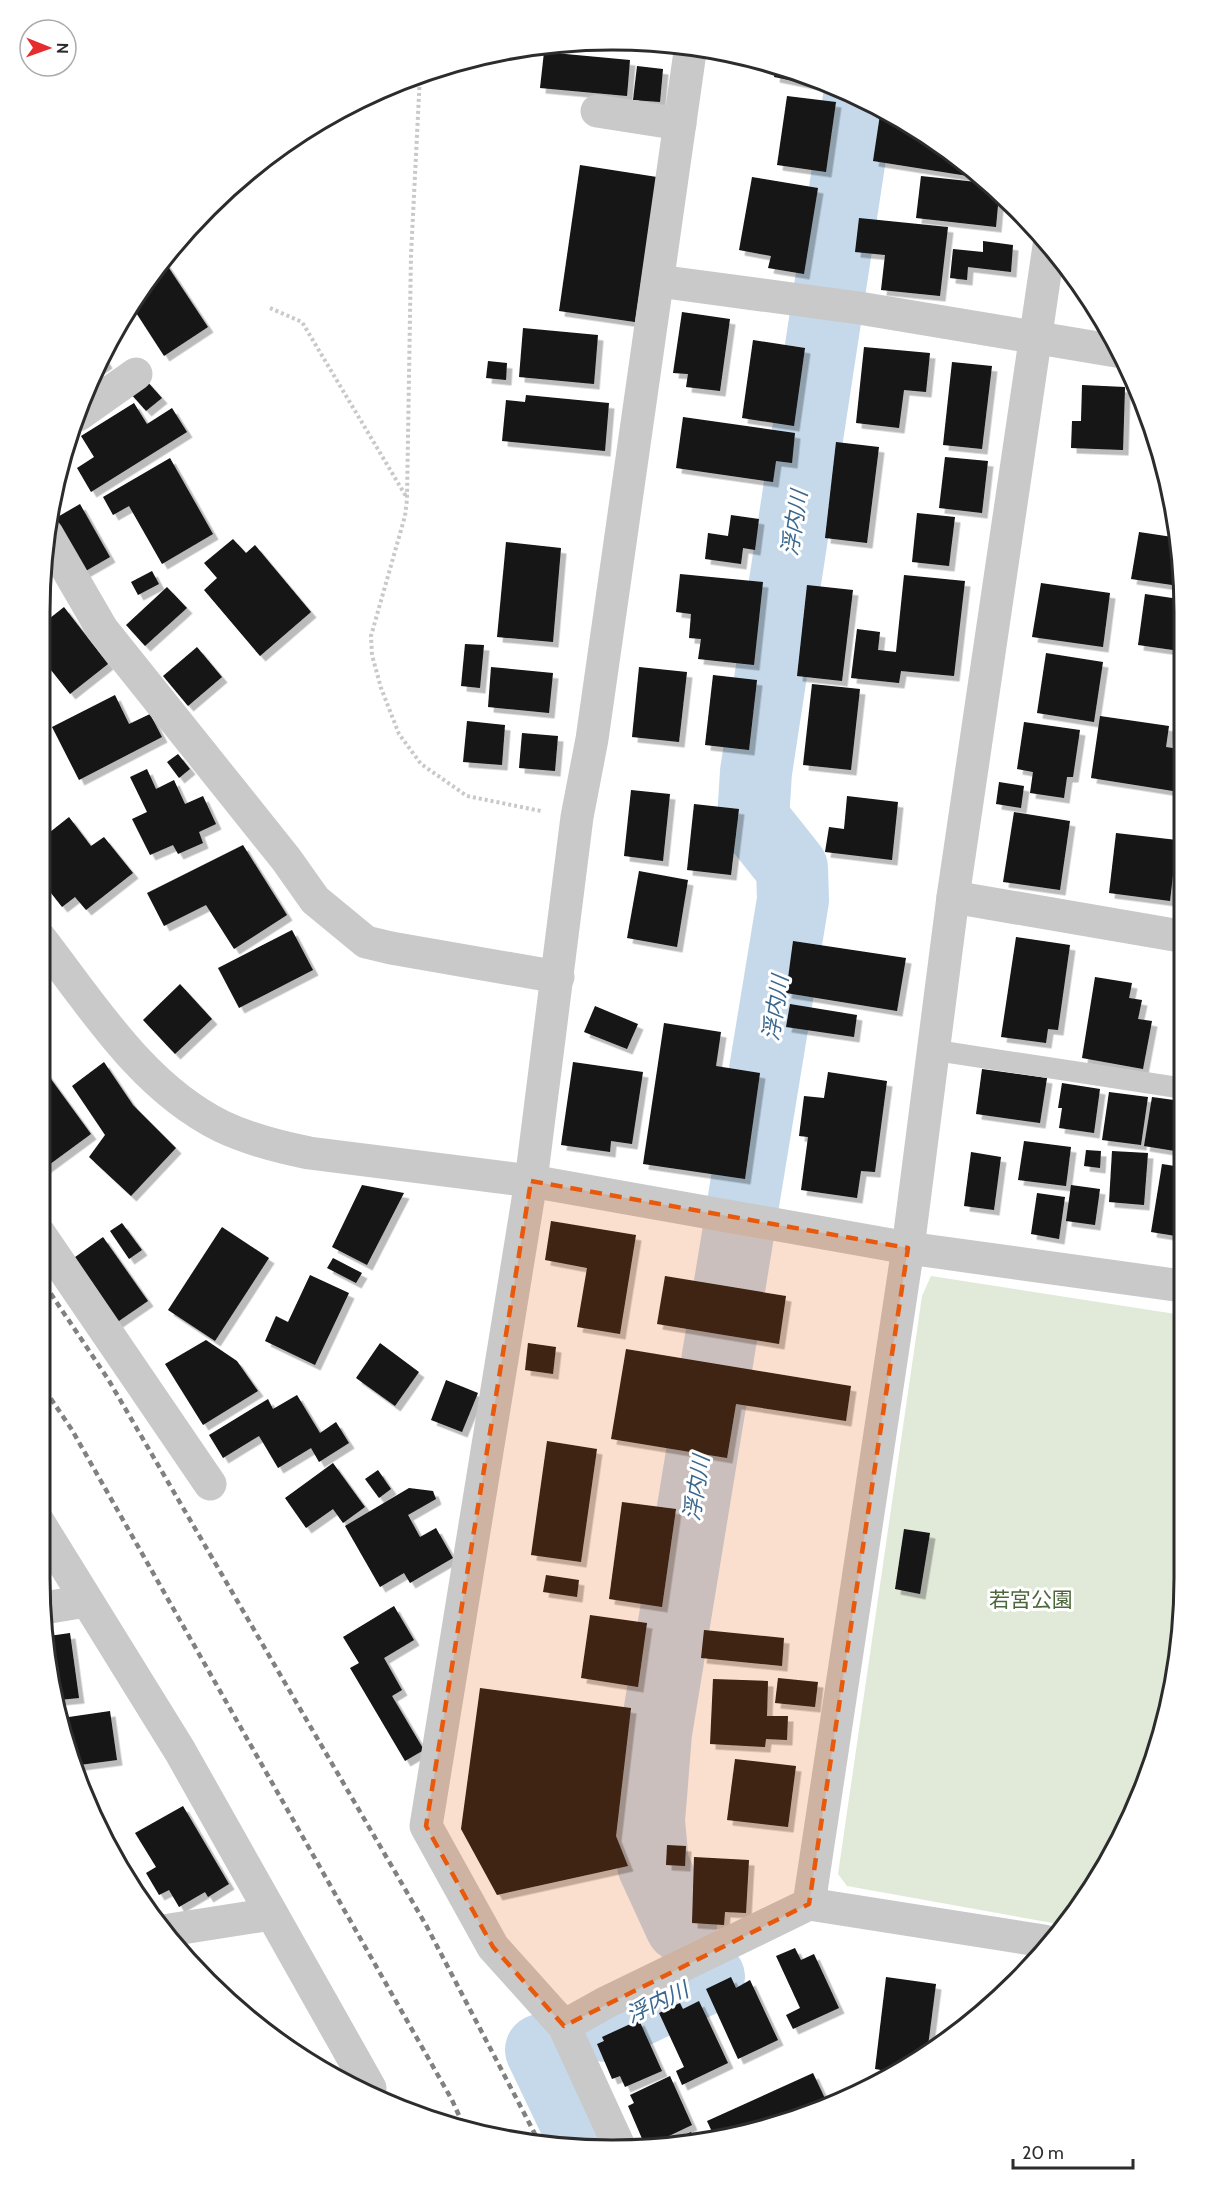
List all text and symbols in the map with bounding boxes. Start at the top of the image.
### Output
north arrow [18,18,78,78]
text: N [53,42,72,54]
water label: 浮内川 [776,486,813,558]
water label: 浮内川 [757,971,794,1043]
water label: 浮内川 [678,1451,715,1523]
park label: 若宮公園 [989,1587,1073,1612]
water label: 浮内川 [622,1975,695,2029]
scale bar [1013,2132,1133,2170]
text: 20 m [1022,2142,1064,2164]

